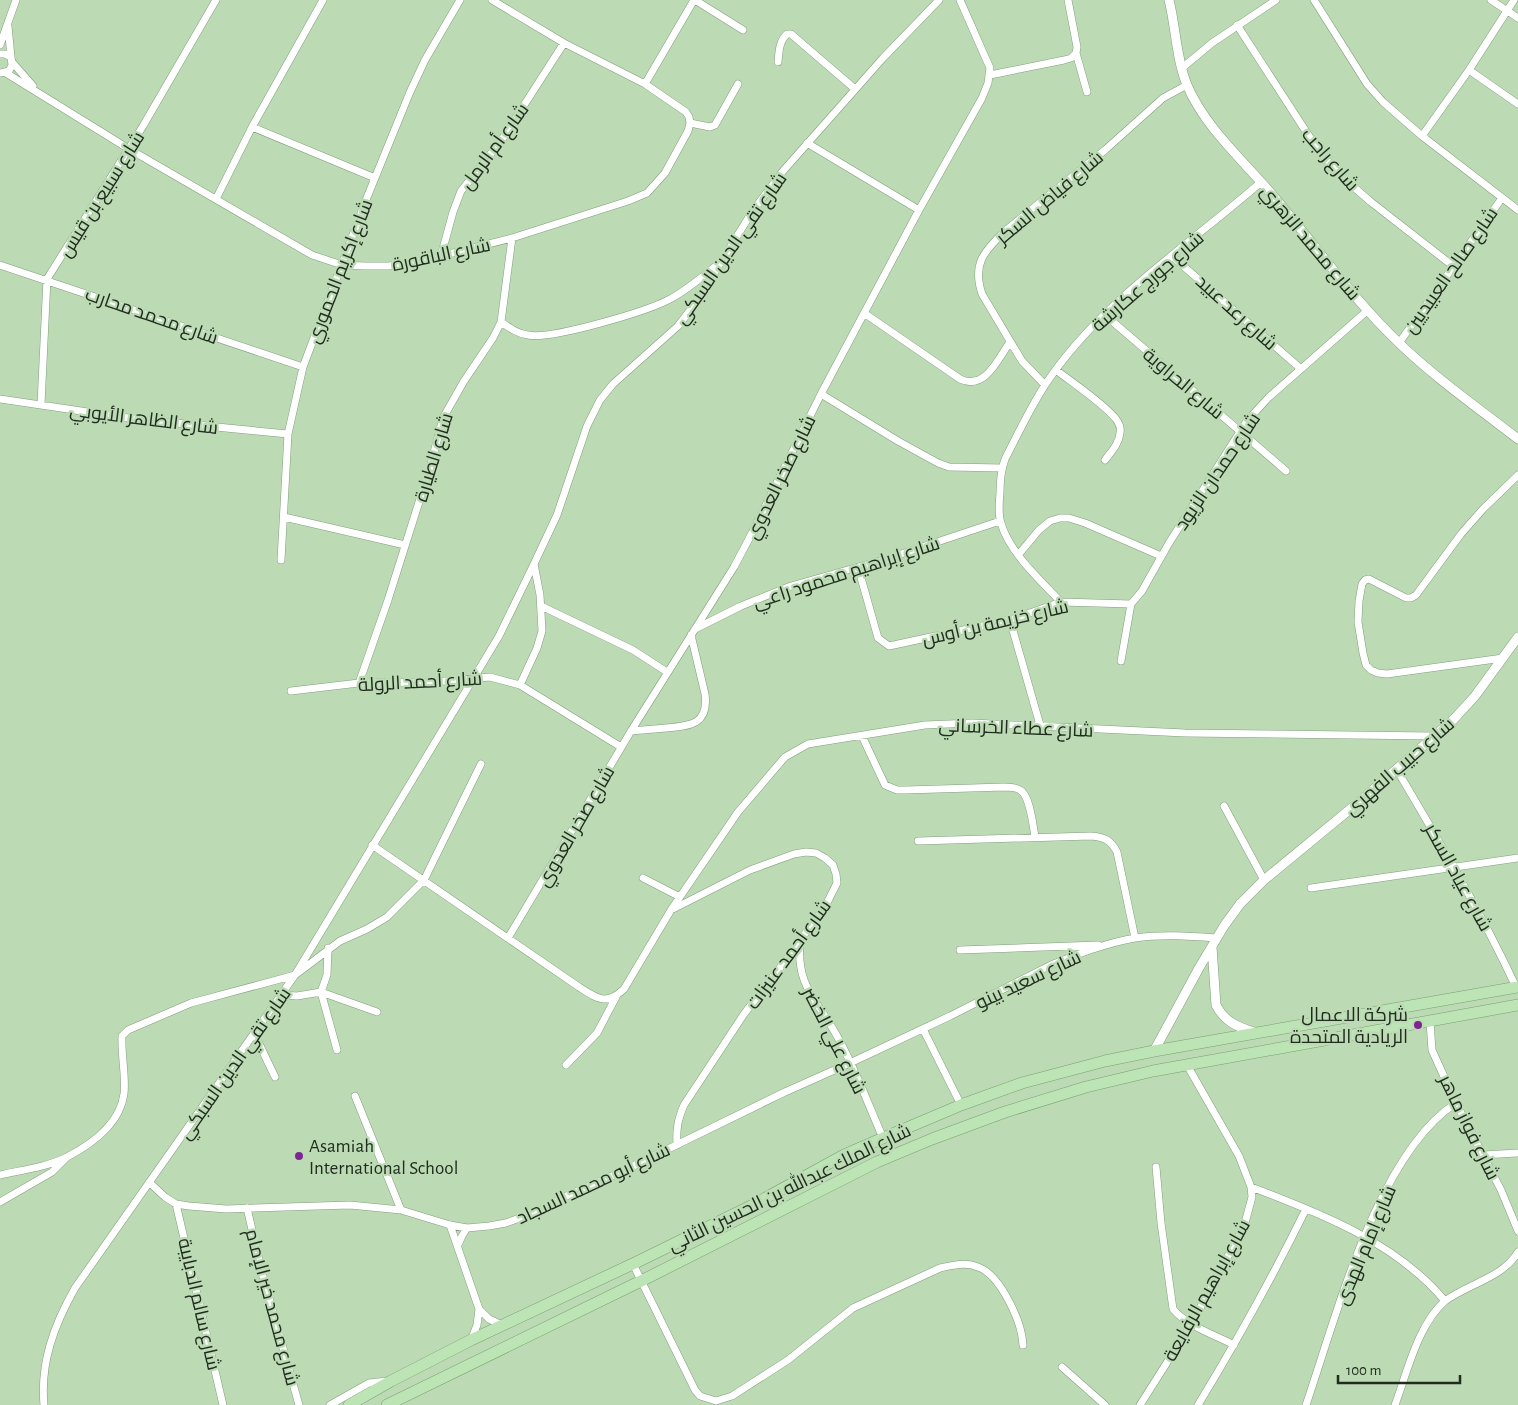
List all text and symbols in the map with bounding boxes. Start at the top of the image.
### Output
street label: شارع أم الرمل [455,98,535,195]
street label: شارع راجب [1295,124,1363,197]
street label: شارع سبيع بن قيس [55,128,151,263]
street label: شارع فياض السكر [991,147,1109,251]
street label: شارع تقي الدين السبكي [671,169,794,331]
street label: شارع محمد الزهري [1253,181,1364,307]
street label: شارع إكريم الحموري [303,197,380,348]
street label: شارع صالح العبيديين [1400,204,1504,339]
street label: شارع جورج عكارشة [1088,228,1210,338]
street label: شارع الباقورة [390,235,493,278]
street label: شارع رعد عبيد [1190,271,1281,357]
street label: شارع محمد محارب [82,284,221,351]
street label: شارع الحراوية [1137,344,1228,426]
street label: شارع الظاهر الأيوبي [68,400,219,442]
street label: شارع حمدان الزيود [1171,409,1267,536]
street label: شارع الطيارة [411,410,460,505]
street label: شارع صخر العدوي [742,412,823,545]
street label: شارع إبراهيم محمود راعي [750,533,943,616]
street label: شارع خزيمة بن أوس [920,594,1071,652]
street label: شارع أحمد الرولة [357,667,483,698]
street label: شارع حبيب الفهري [1341,714,1461,823]
street label: شارع عطاء الخرساني [938,715,1094,745]
street label: شارع صخر العدوي [533,763,622,892]
street label: شارع عياد السكر [1417,819,1496,936]
street label: شارع أحمد عنيزات [741,895,838,1015]
street label: شارع سعيد بينو [973,947,1086,1016]
street label: شارع علي الخضر [795,983,870,1099]
street label: شارع تقي الدين السبكي [175,984,298,1146]
place label: شركة الاعمال الريادية المتحدة [1290,1005,1408,1048]
marker: شركة الاعمال الريادية المتحدة [1412,1019,1424,1031]
street label: شارع فواز ماهر [1432,1071,1503,1185]
street label: شارع الملك عبدالله بن الحسين الثاني [663,1117,916,1259]
place label: Asamiah International School [309,1137,458,1178]
street label: شارع أبو محمد السجاد [513,1138,675,1231]
marker: Asamiah International School [293,1150,305,1162]
street label: شارع إمام الهدى [1332,1183,1403,1309]
street label: شارع إبراهيم الرفايعة [1160,1216,1257,1366]
street label: شارع محمد خير الإمام [239,1227,303,1389]
street label: شارع سالم الدبايبة [171,1236,224,1373]
scale bar [1338,1352,1460,1384]
text: 100 m [1346,1363,1381,1378]

